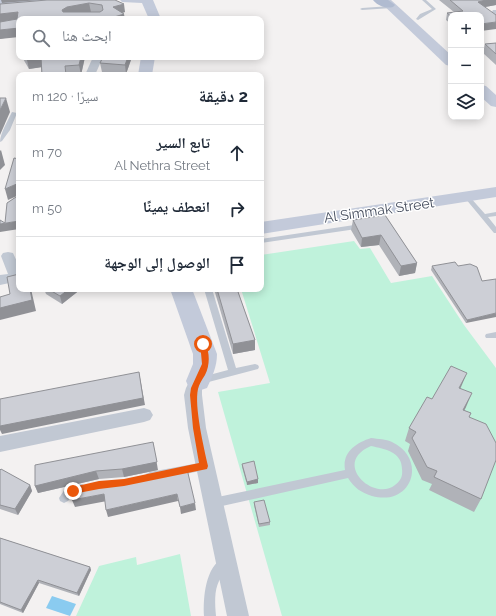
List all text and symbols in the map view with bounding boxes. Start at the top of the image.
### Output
map controls [448,12,484,120]
button: + [448,12,484,48]
search box [16,16,264,60]
icon: search [30,27,52,49]
text: ابحث هنا [62,27,112,45]
button: − [448,48,484,84]
button: layers [448,84,484,120]
text: 2 دقيقة [199,86,248,106]
text: سيرًا · 120 m [32,89,98,104]
text: تابع السير [156,134,210,152]
icon: ahead [226,142,248,164]
text: 70 m [32,145,62,160]
text: Al Nethra Street [114,158,210,173]
street label: Al Simmak Street [323,194,435,226]
text: انعطف يمينًا [143,198,210,216]
icon: right [226,198,248,220]
text: 50 m [32,201,62,216]
text: الوصول إلى الوجهة [104,254,210,272]
icon: arrive [226,254,248,276]
route start [194,335,212,353]
route end [64,482,82,500]

